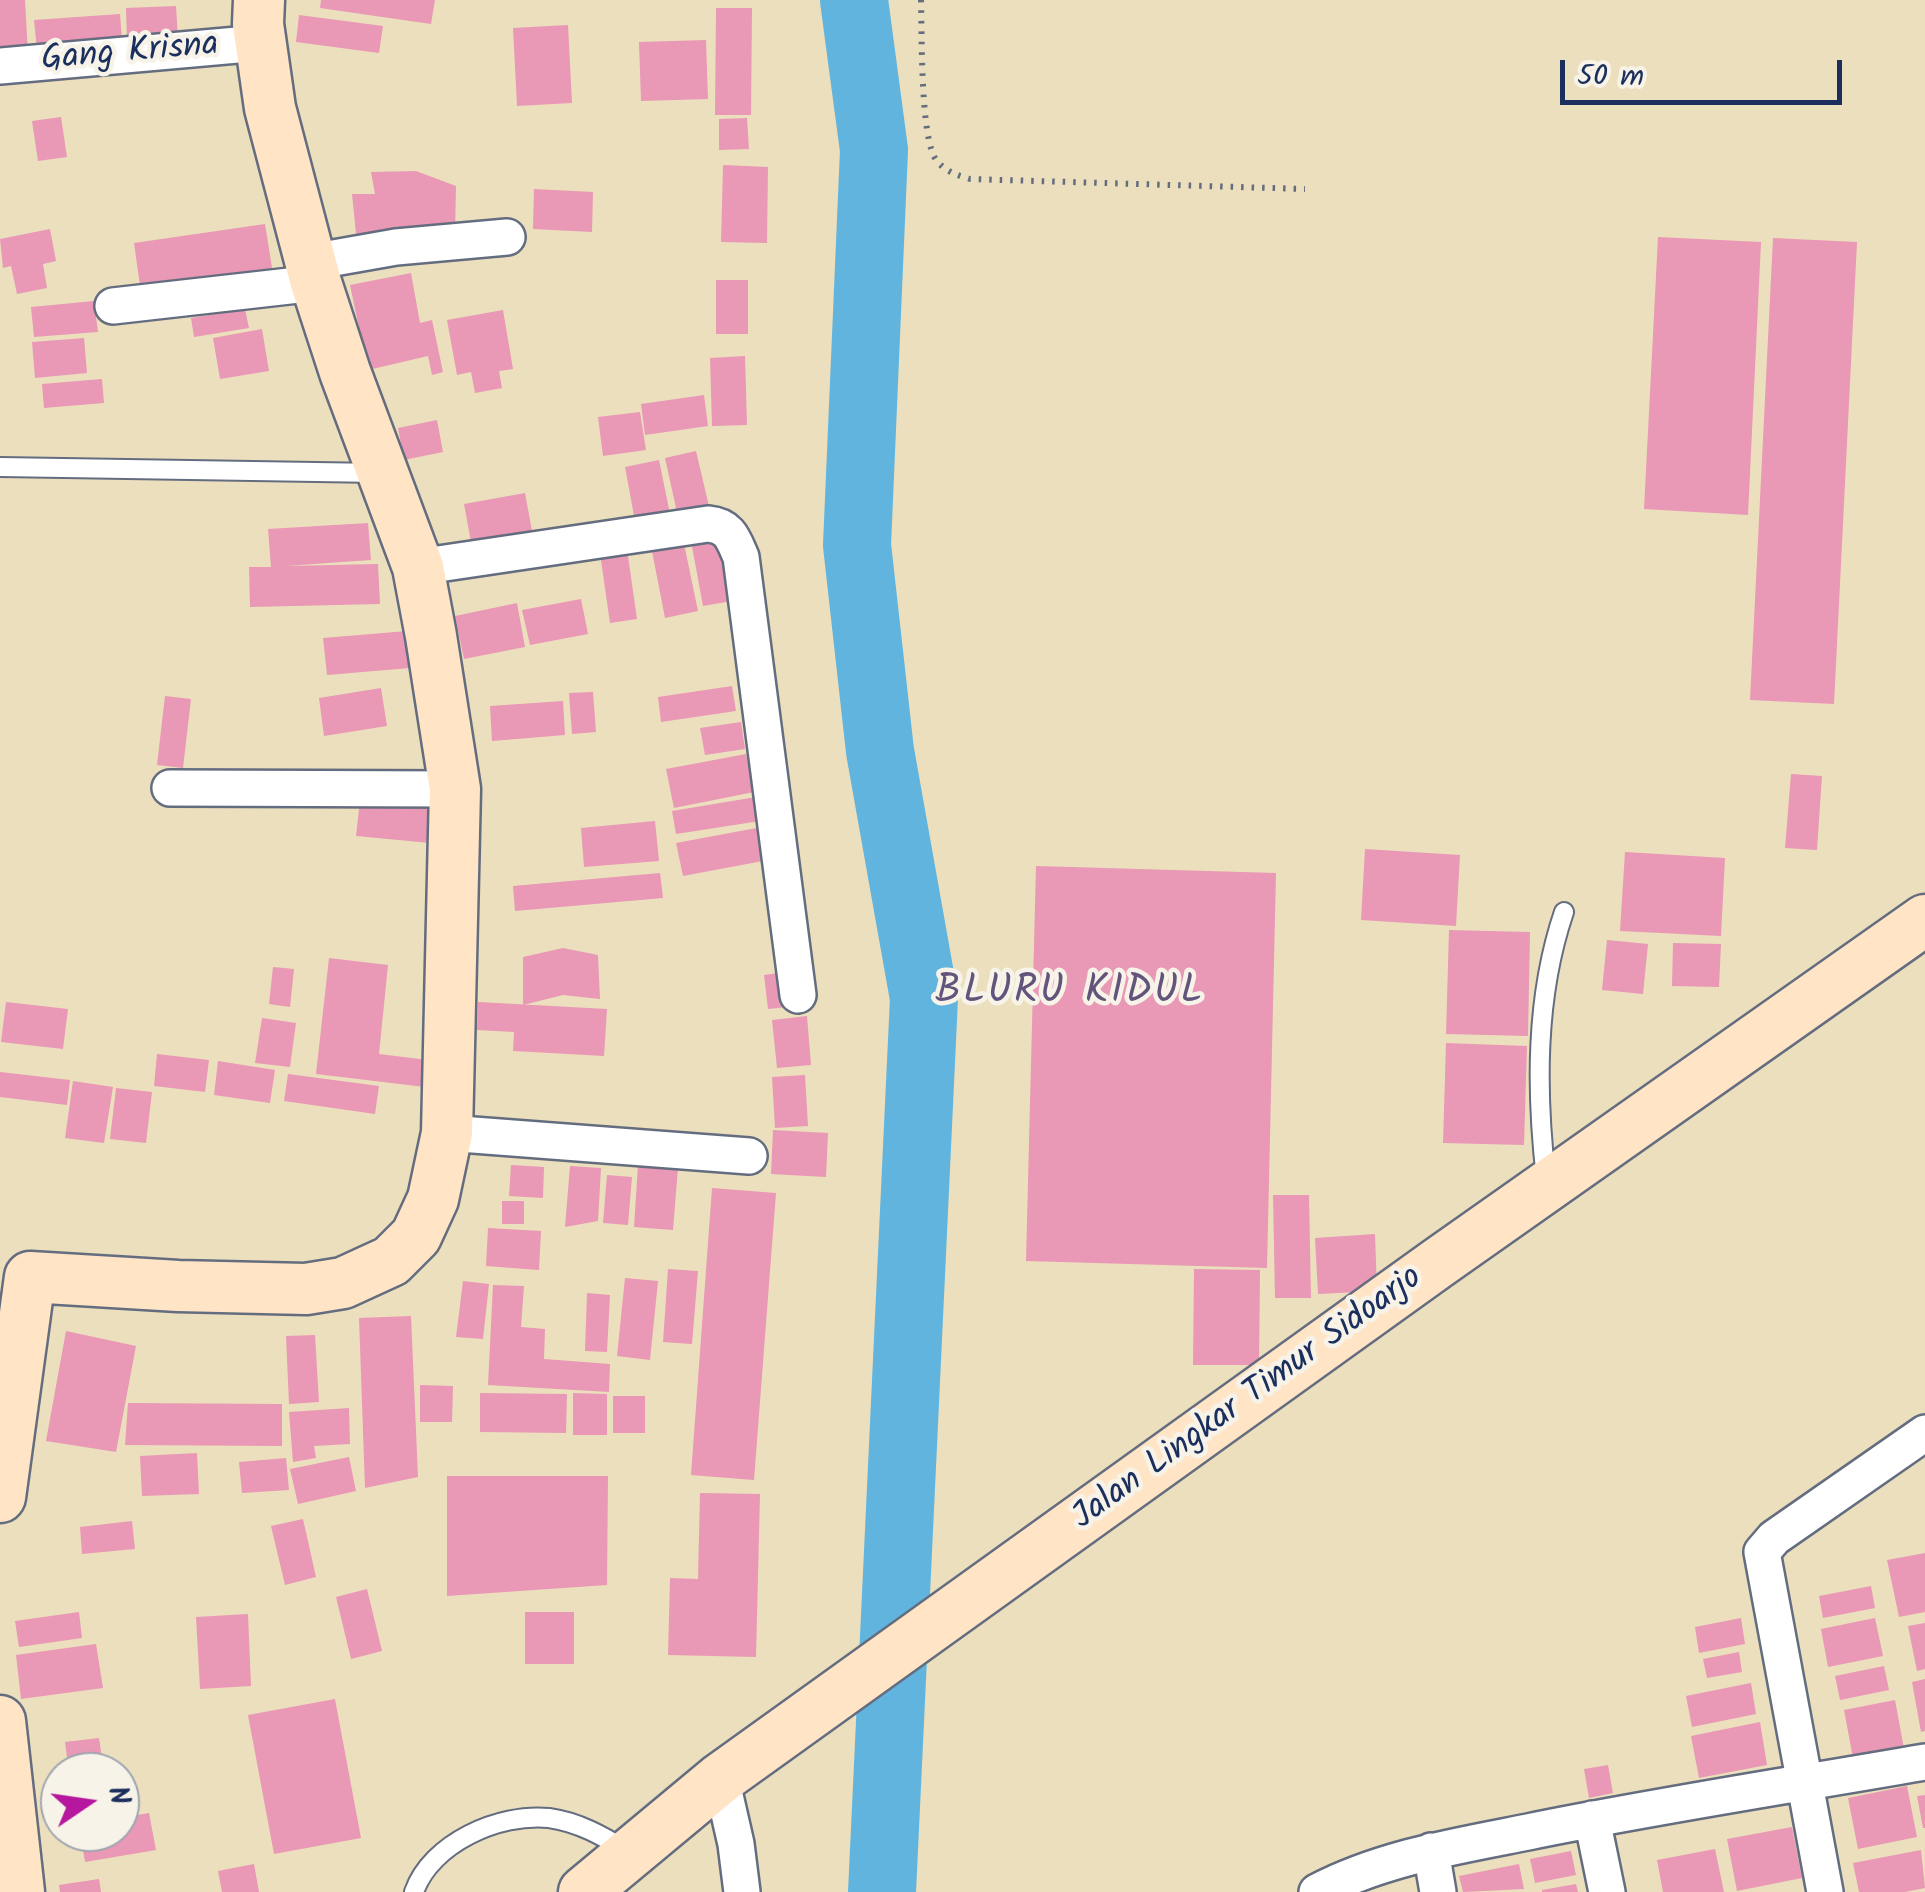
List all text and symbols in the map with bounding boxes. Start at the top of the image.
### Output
street label: Gang Krisna [40,26,220,84]
scale bar [1565,40,1848,102]
text: 50 m [1577,53,1644,101]
district label: BLURU KIDUL [935,971,1205,1019]
street label: Jalan Lingkar Timur Sidoarjo [1066,1259,1432,1541]
north arrow [40,1752,140,1852]
text: N [94,1782,142,1809]

